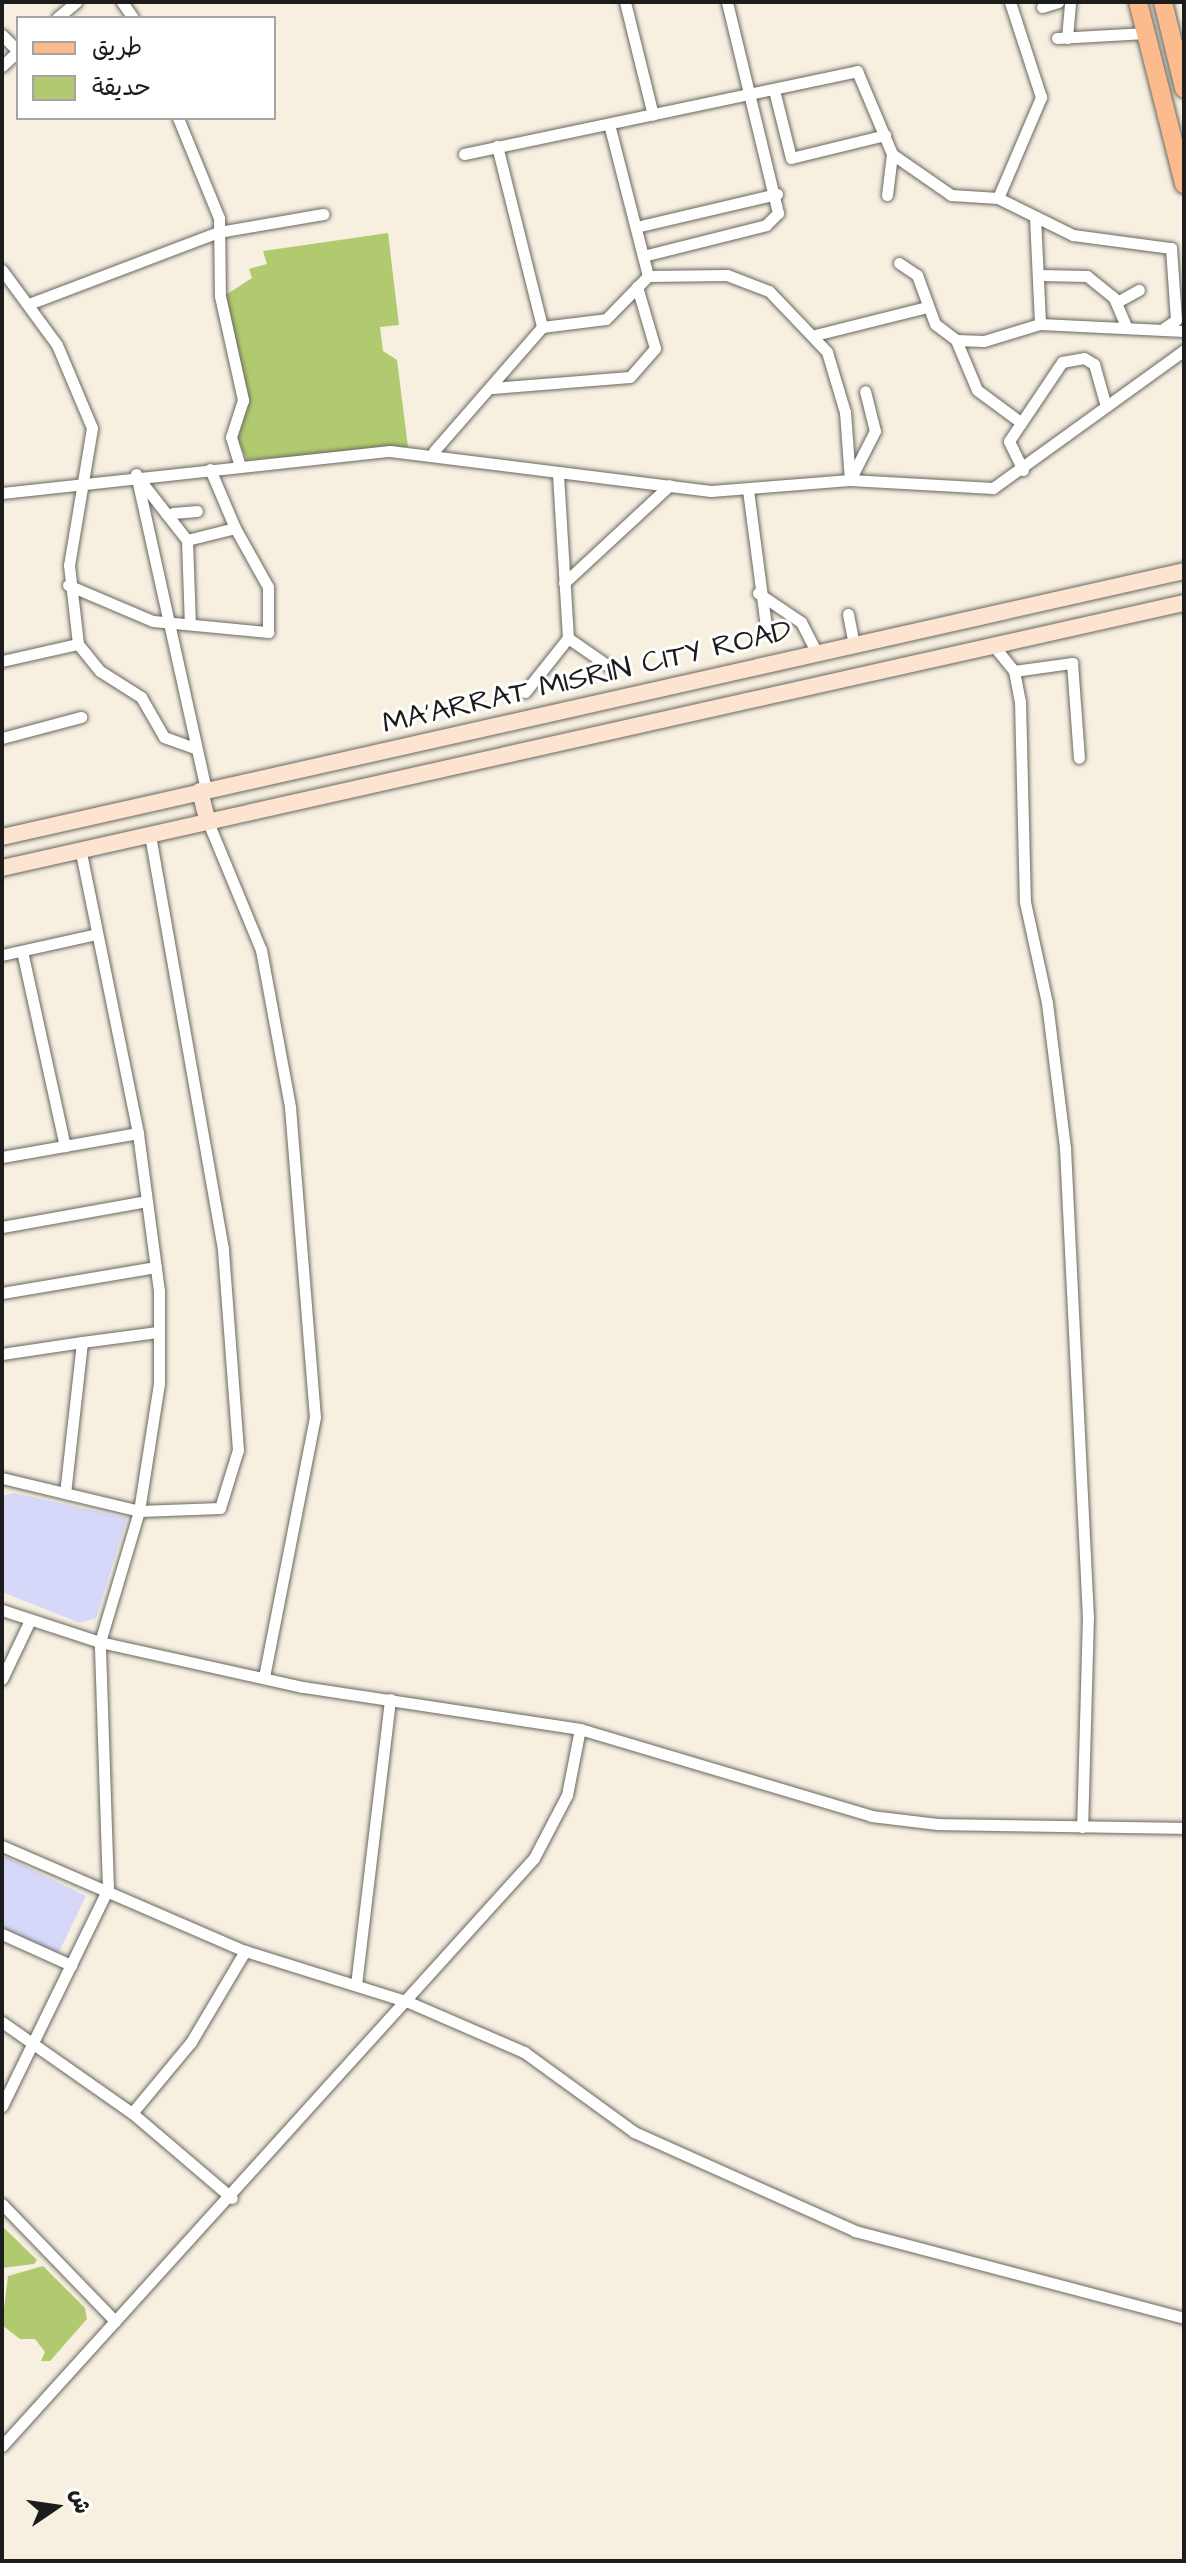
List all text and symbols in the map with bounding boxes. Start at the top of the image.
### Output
legend [16,16,276,120]
text: طريق [92,31,142,65]
text: حديقة [92,71,151,105]
street label: MA'ARRAT MISRIN CITY ROAD [379,612,795,742]
north arrow [16,2467,96,2547]
text: ش [62,2486,98,2517]

